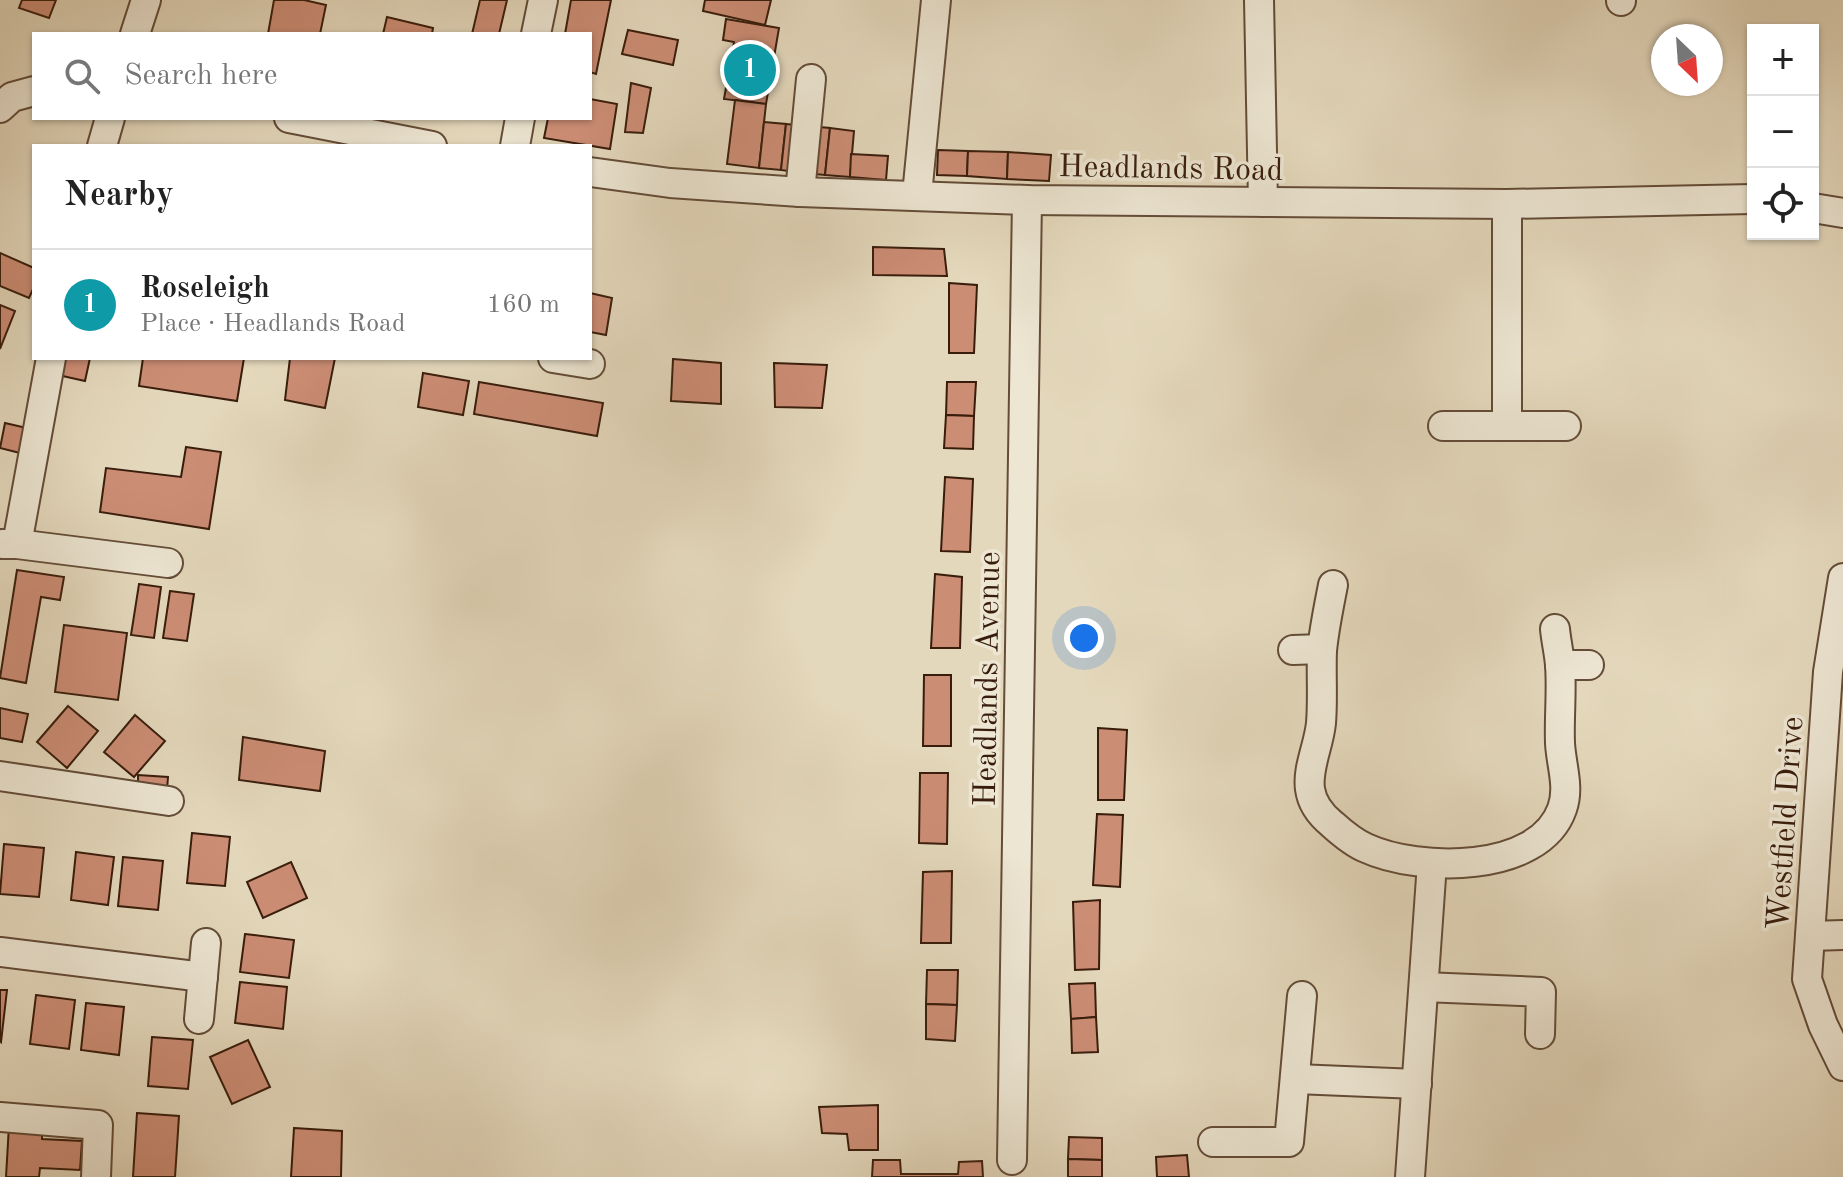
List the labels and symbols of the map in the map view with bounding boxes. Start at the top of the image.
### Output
north arrow [1651,24,1723,96]
pin: 1 [724,40,776,100]
street label: Headlands Road [1058,152,1284,188]
street label: Headlands Avenue [971,551,1007,807]
your location [1064,618,1104,658]
street label: Westfield Drive [1764,715,1810,931]

